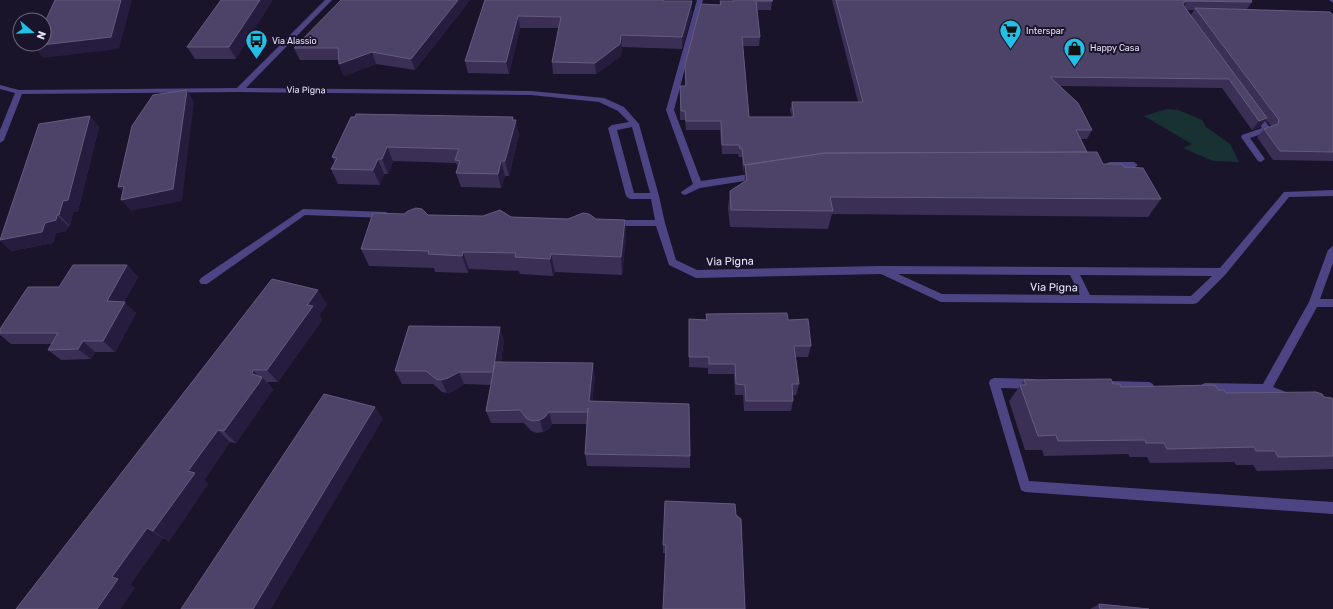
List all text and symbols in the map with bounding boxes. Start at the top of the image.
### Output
north arrow [12,12,52,52]
supermarket icon: Interspar [997,18,1023,51]
place label: Interspar [1026,26,1065,36]
bus stop icon: Via Alassio [244,28,270,61]
text: N [34,29,48,41]
shop icon: Happy Casa [1062,35,1088,68]
place label: Via Alassio [272,36,317,46]
place label: Happy Casa [1090,43,1139,53]
street label: Via Pigna [286,85,326,95]
street label: Via Pigna [706,255,754,268]
street label: Via Pigna [1030,281,1078,294]

